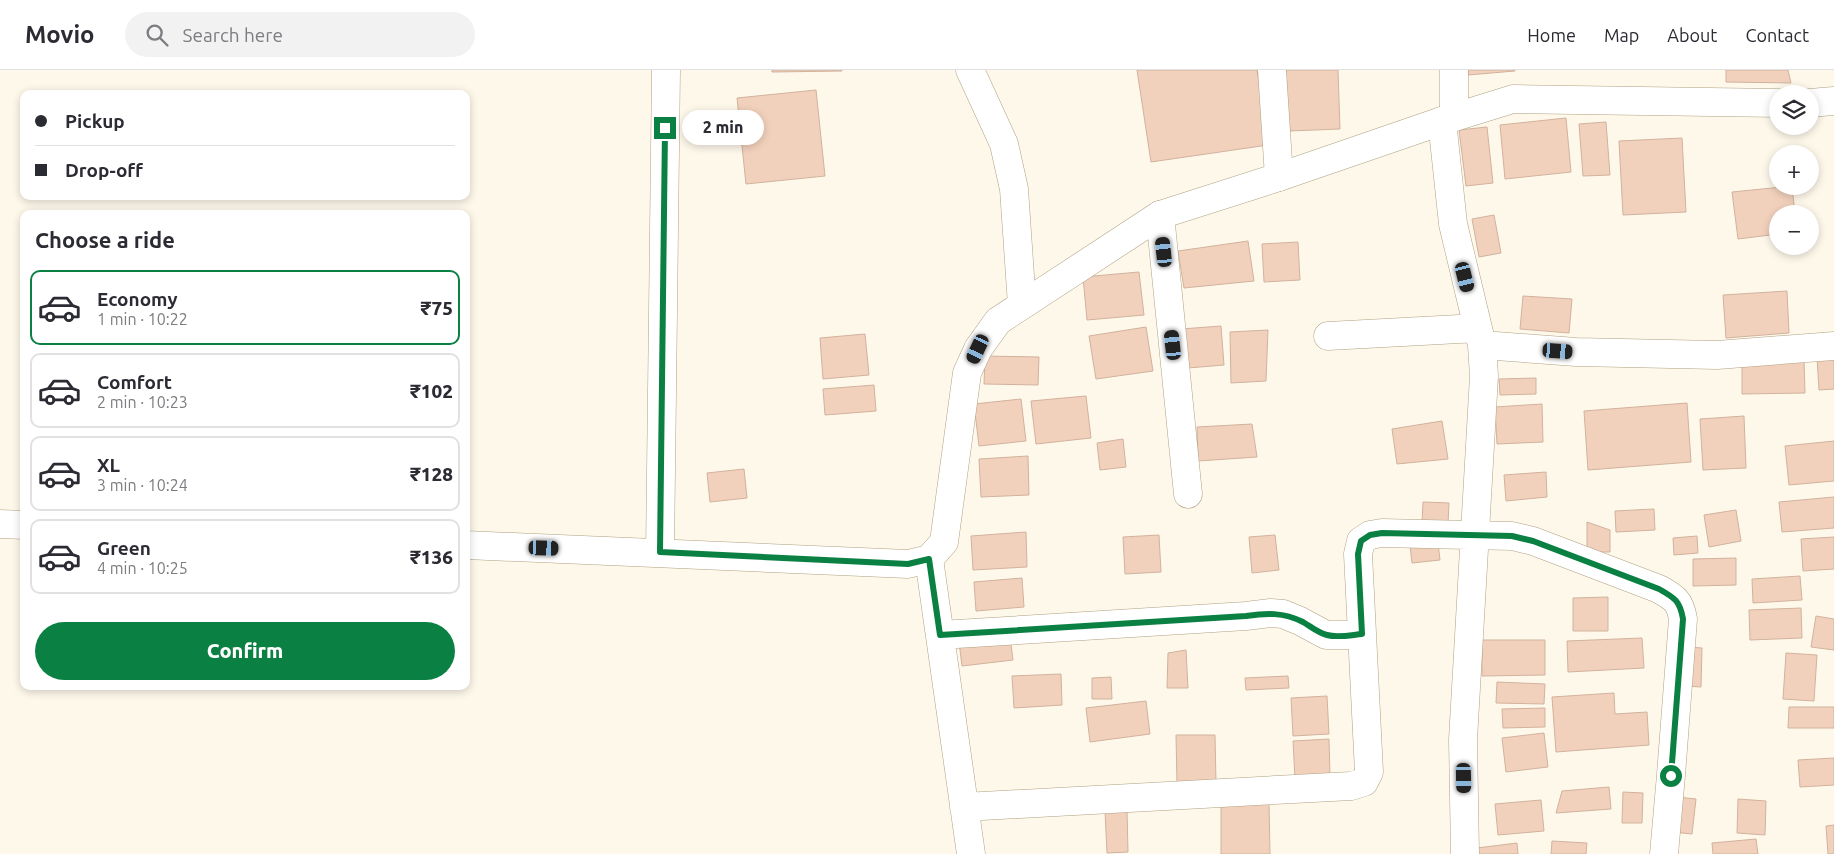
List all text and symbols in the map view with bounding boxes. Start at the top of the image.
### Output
search box [125,12,475,57]
text: Movio [25,21,95,48]
icon: search [143,21,171,49]
text: Search here [183,24,283,46]
text: Home [1527,25,1576,45]
text: Map [1604,25,1639,45]
text: About [1667,25,1717,45]
text: Contact [1745,25,1809,45]
map controls [1769,85,1819,255]
button: layers [1769,85,1819,135]
text: Pickup [65,110,125,132]
callout: 2 min [682,110,765,146]
route end [654,117,676,139]
text: 2 min [703,118,743,136]
button: + [1769,145,1819,195]
text: Drop-off [65,159,143,181]
button: − [1769,205,1819,255]
text: Choose a ride [35,227,175,252]
car [1154,236,1173,268]
car [1454,261,1475,293]
icon: car [37,285,82,330]
text: Economy [97,288,178,310]
text: ₹75 [421,297,453,319]
text: 1 min · 10:22 [97,310,188,328]
car [1163,329,1182,361]
car [964,332,991,366]
car [1542,342,1573,360]
icon: car [37,368,82,413]
text: Comfort [97,371,172,393]
text: ₹102 [410,380,453,402]
text: 2 min · 10:23 [97,393,188,411]
icon: car [37,451,82,496]
text: XL [97,454,120,476]
text: ₹128 [410,463,453,485]
text: 3 min · 10:24 [97,476,188,494]
icon: car [37,534,82,579]
text: Green [97,537,151,559]
car [528,540,559,556]
text: ₹136 [410,546,453,568]
text: 4 min · 10:25 [97,559,188,577]
button: Confirm [35,622,455,680]
car [1456,763,1471,793]
route start [1660,765,1682,787]

